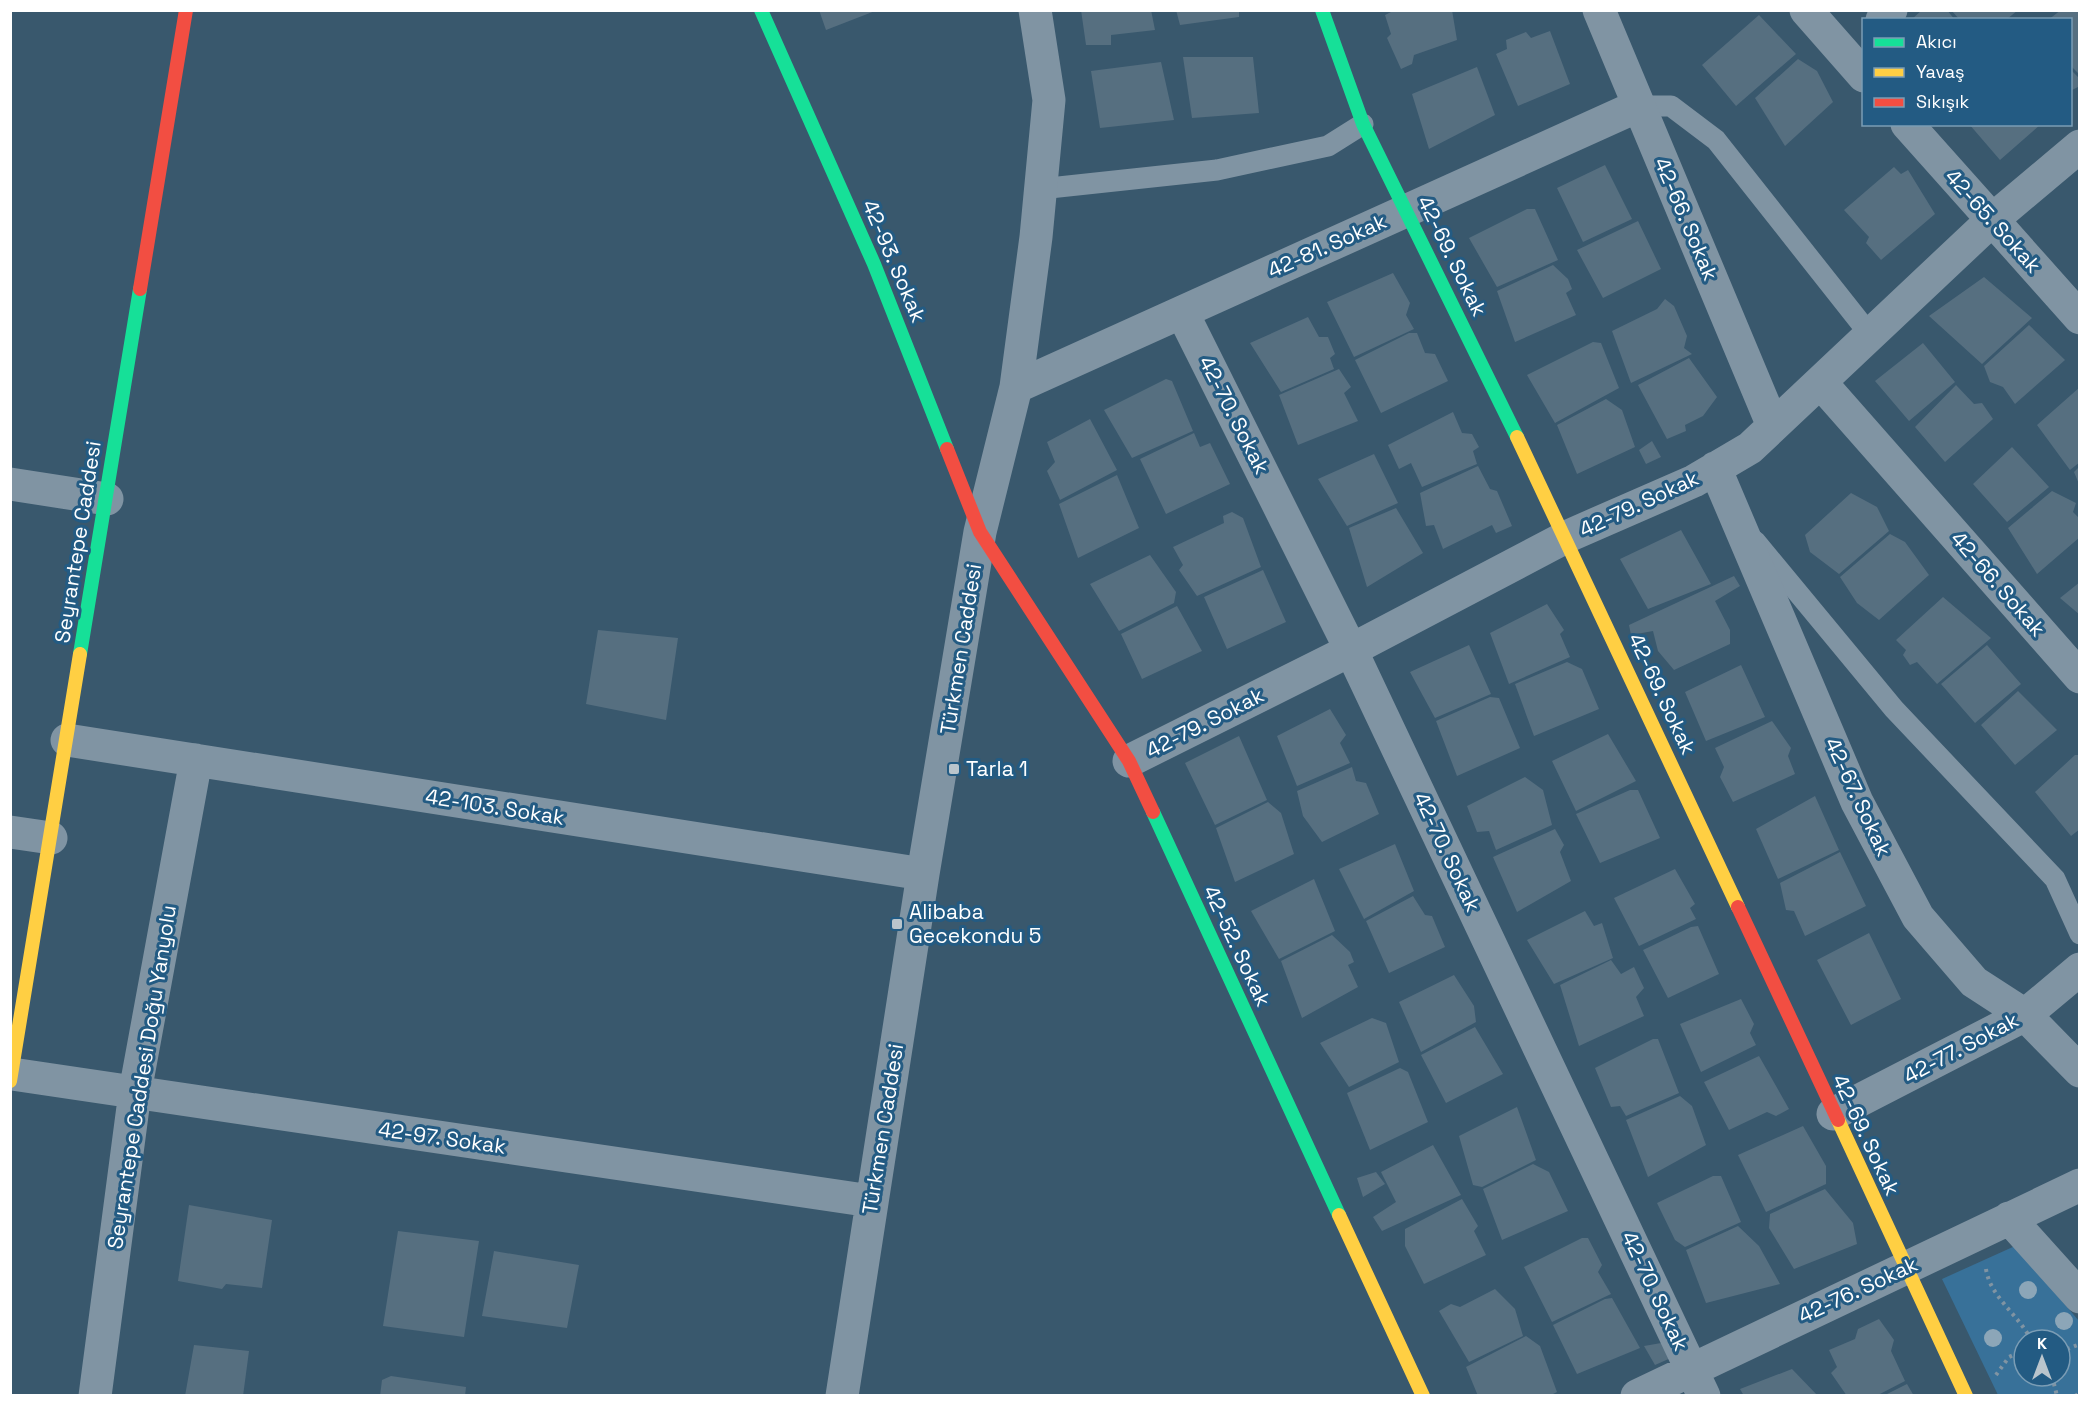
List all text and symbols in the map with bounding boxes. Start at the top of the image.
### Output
legend [1862,18,2072,126]
text: Akıcı [1916,30,1957,53]
text: Yavaş [1916,60,1965,83]
text: Sıkışık [1916,90,1969,113]
street label: 42-66. Sokak [1648,153,1725,284]
street label: 42-65. Sokak [1940,163,2047,278]
street label: 42-69. Sokak [1412,191,1493,321]
street label: 42-93. Sokak [856,195,932,326]
street label: 42-81. Sokak [1263,207,1390,284]
street label: 42-70. Sokak [1193,351,1276,478]
street label: Seyrantepe Caddesi [48,439,107,645]
street label: 42-79. Sokak [1575,464,1703,543]
street label: 42-66. Sokak [1945,525,2052,642]
street label: Türkmen Caddesi [934,562,987,736]
street label: 42-69. Sokak [1623,629,1702,759]
street label: 42-79. Sokak [1141,681,1268,764]
street label: 42-67. Sokak [1819,733,1898,861]
place label: Tarla 1 [966,755,1028,782]
marker: Tarla 1 [947,762,961,776]
street label: 42-103. Sokak [424,782,567,831]
street label: 42-70. Sokak [1408,788,1487,916]
street label: 42-52. Sokak [1198,881,1277,1011]
place label: Alibaba Gecekondu 5 [909,898,1041,949]
street label: Seyrantepe Caddesi Doğu Yanyolu [101,903,182,1251]
marker: Alibaba Gecekondu 5 [890,917,904,931]
street label: 42-77. Sokak [1899,1006,2023,1089]
street label: Türkmen Caddesi [856,1042,909,1216]
street label: 42-69. Sokak [1827,1070,1906,1200]
street label: 42-97. Sokak [377,1115,508,1160]
street label: 42-70. Sokak [1616,1227,1695,1355]
street label: 42-76. Sokak [1794,1250,1922,1329]
north arrow [2012,1328,2072,1388]
text: K [2037,1333,2047,1354]

